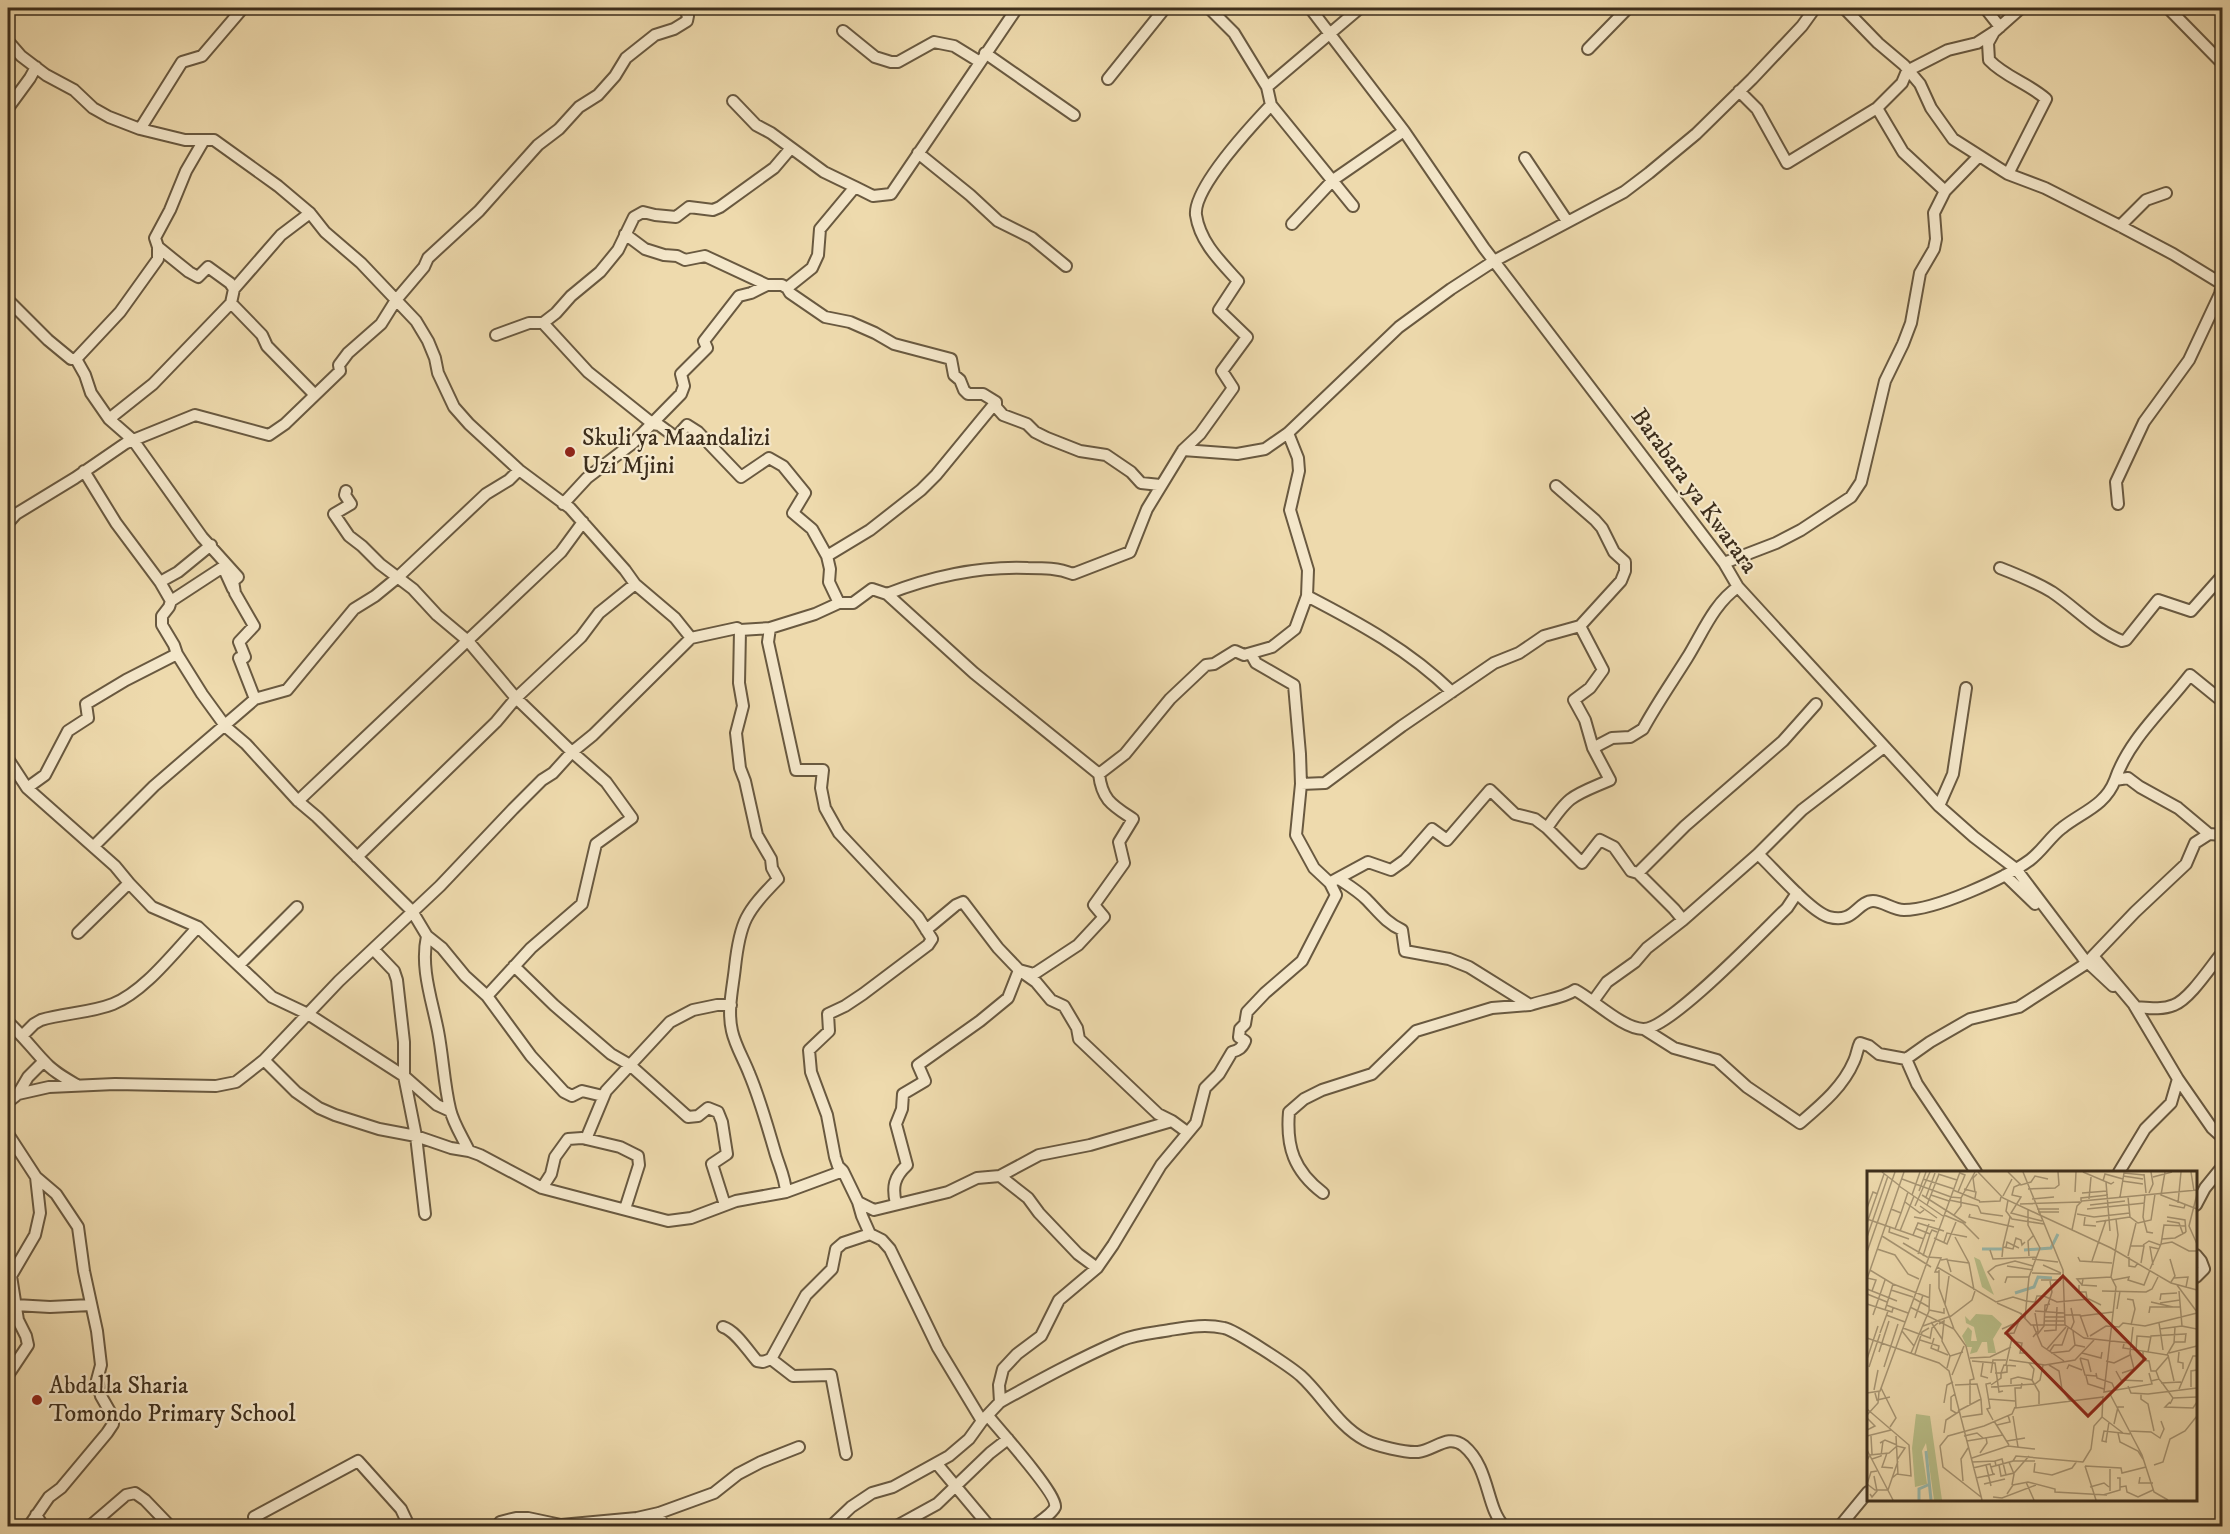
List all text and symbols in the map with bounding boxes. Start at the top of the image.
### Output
street label: Barabara ya Kwarara [1624,403,1764,580]
place label: Skuli ya Maandalizi Uzi Mjini [582,423,770,481]
marker: Skuli ya Maandalizi Uzi Mjini [563,445,577,459]
inset map [1867,1171,2197,1501]
place label: Abdalla Sharia Tomondo Primary School [49,1371,297,1429]
marker: Abdalla Sharia Tomondo Primary School [30,1393,44,1407]

